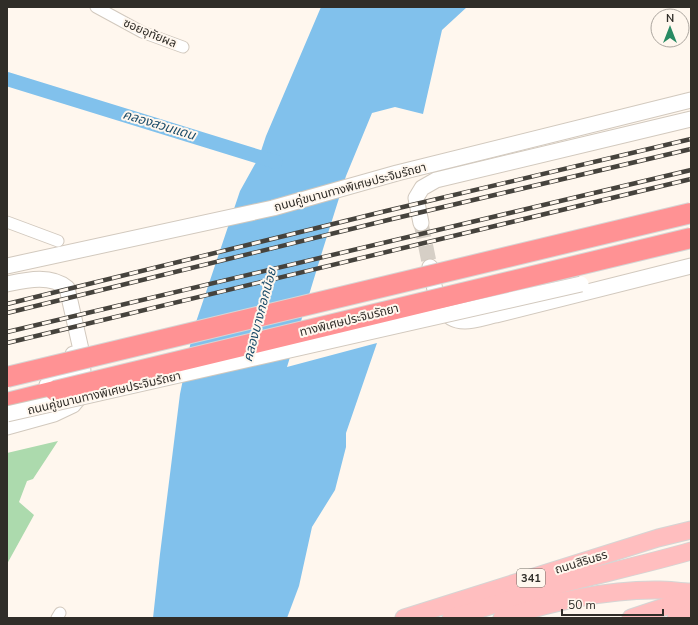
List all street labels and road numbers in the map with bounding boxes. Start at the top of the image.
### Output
street label: ซอยอุทัยผล [121,15,179,51]
street label: ถนนคู่ขนานทางพิเศษประจิมรัถยา [272,159,428,215]
street label: ทางพิเศษประจิมรัถยา [298,300,400,340]
street label: ถนนคู่ขนานทางพิเศษประจิมรัถยา [26,368,182,418]
street label: ถนนสิรินธร [553,546,609,578]
road number: 341 [517,569,545,587]

